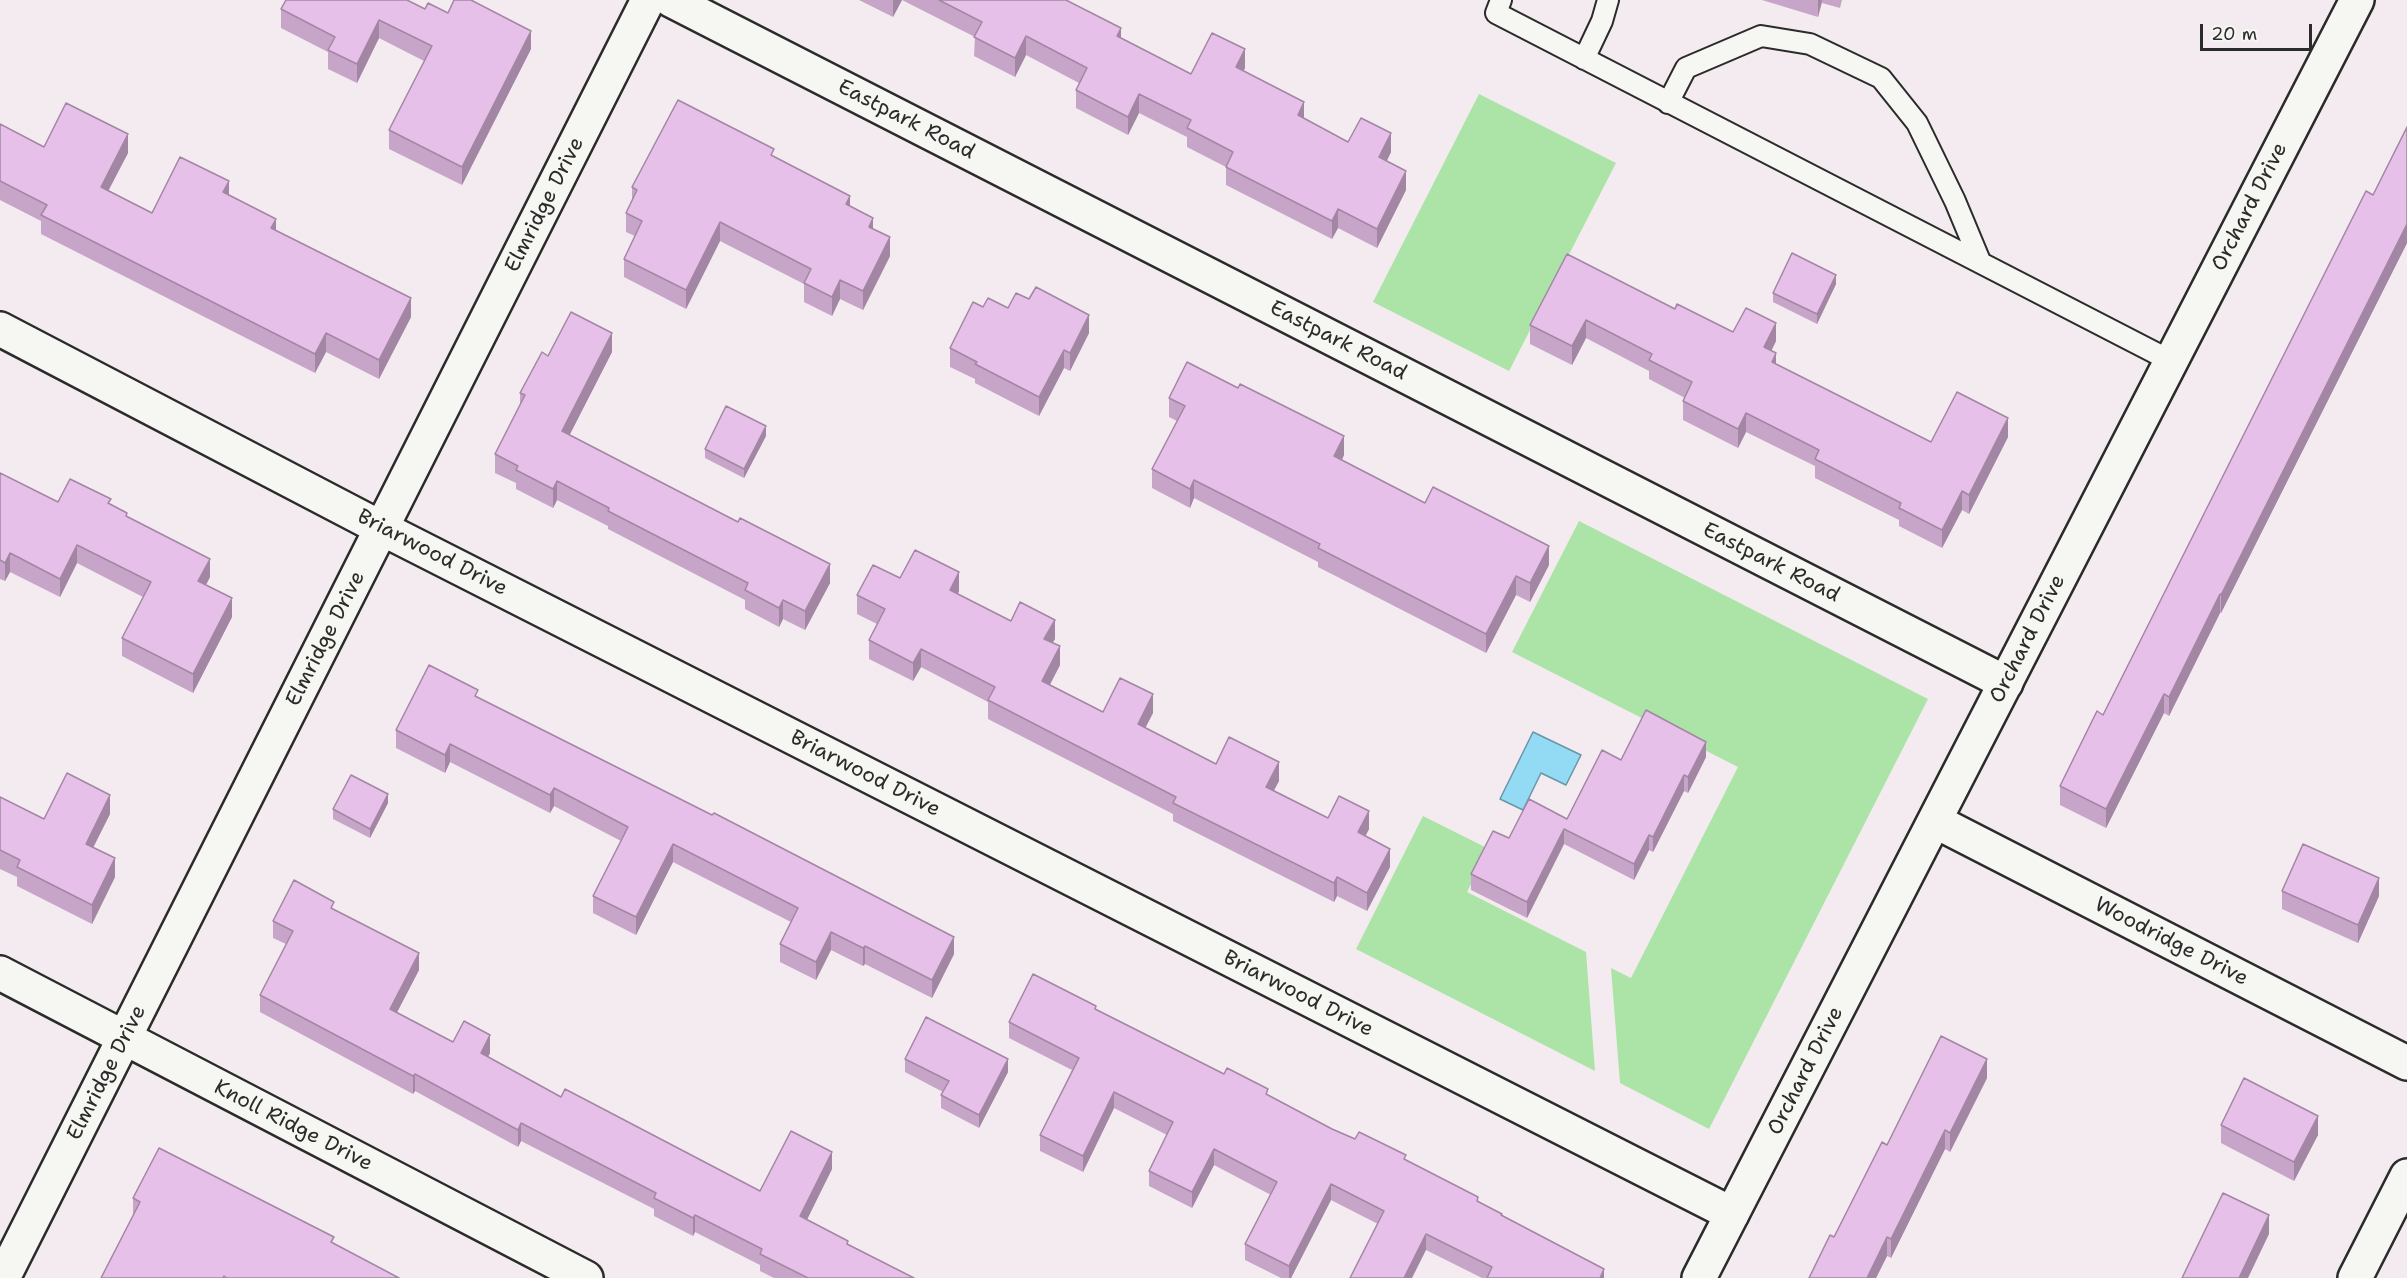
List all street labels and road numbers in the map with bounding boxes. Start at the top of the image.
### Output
street label: Eastpark Road [833,75,979,165]
street label: Elmridge Drive [500,133,590,277]
street label: Orchard Drive [2207,139,2293,275]
street label: Eastpark Road [1265,296,1411,386]
street label: Briarwood Drive [353,504,511,602]
street label: Eastpark Road [1698,518,1844,608]
street label: Elmridge Drive [281,567,371,711]
street label: Orchard Drive [1985,571,2071,707]
street label: Briarwood Drive [786,725,944,823]
street label: Woodridge Drive [2090,892,2252,992]
street label: Briarwood Drive [1219,945,1377,1043]
street label: Elmridge Drive [62,1001,152,1145]
street label: Orchard Drive [1763,1003,1849,1139]
street label: Knoll Ridge Drive [209,1075,377,1177]

